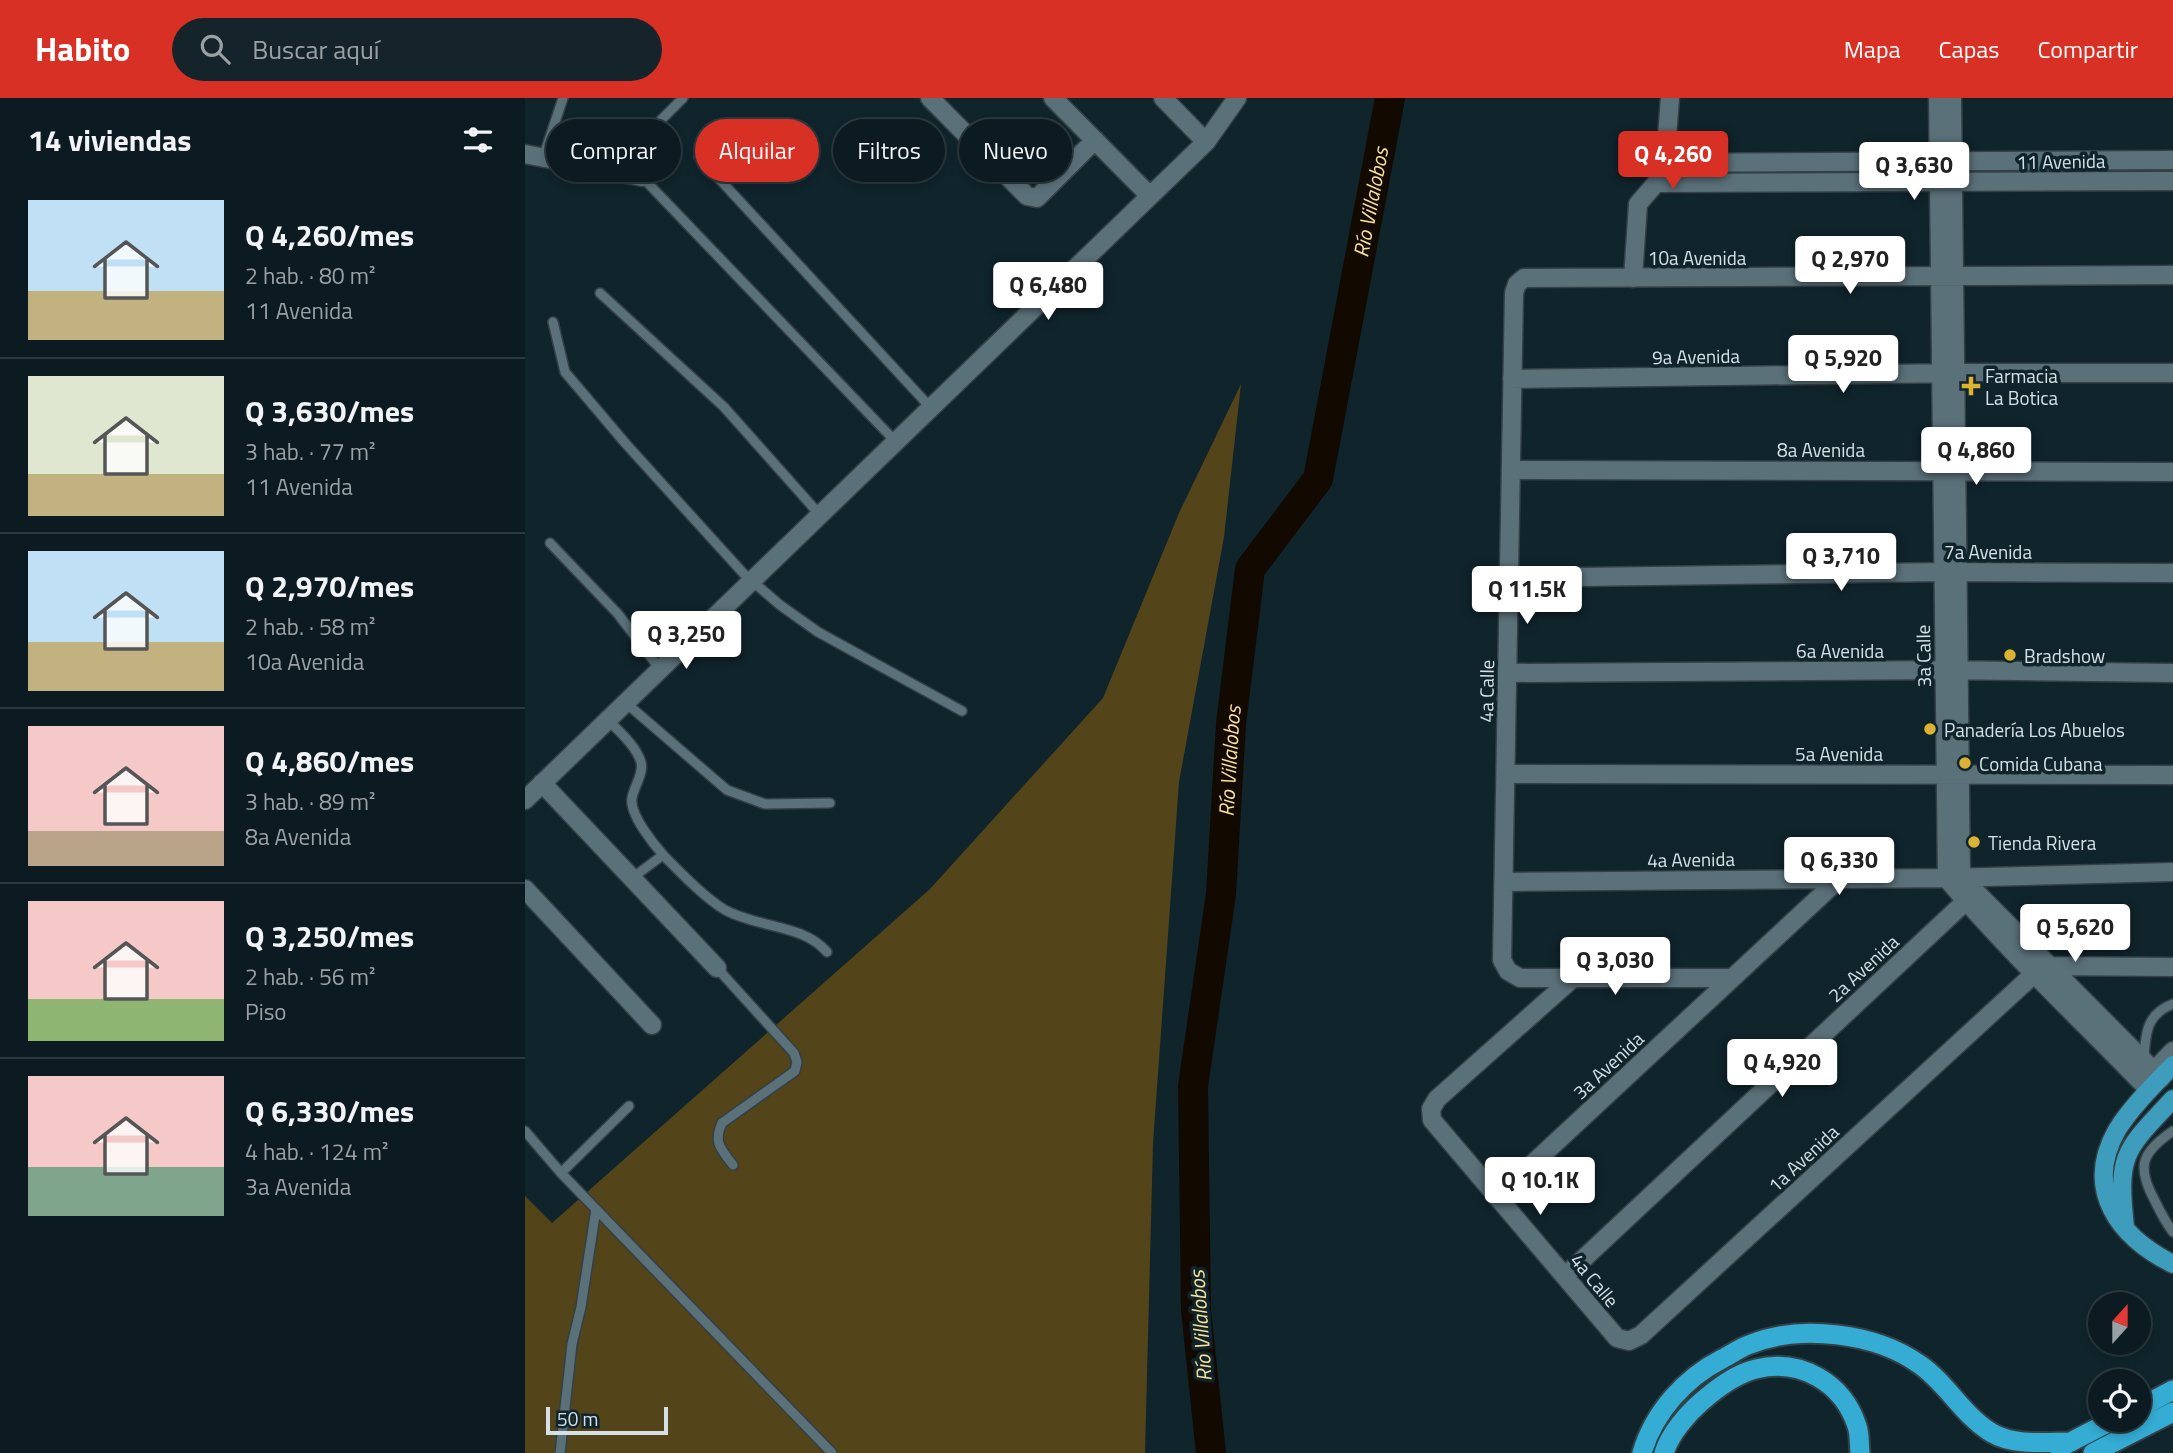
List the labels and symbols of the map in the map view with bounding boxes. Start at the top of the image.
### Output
pin: Q 4,260 [1608,132,1738,191]
water label: Río Villalobos [1344,142,1397,260]
pin: Q 3,630 [1849,142,1979,202]
street label: 11 Avenida [2016,146,2106,176]
pin: Q 2,970 [1785,236,1915,296]
street label: 10a Avenida [1648,243,1747,272]
pin: Q 6,480 [983,262,1113,322]
pin: Q 5,920 [1778,336,1908,395]
street label: 9a Avenida [1652,341,1741,371]
place label: Farmacia La Botica [1985,361,2059,412]
marker: Farmacia La Botica [1963,378,1979,394]
pin: Q 4,860 [1911,428,2041,487]
street label: 8a Avenida [1777,435,1865,464]
pin: Q 3,710 [1776,533,1906,593]
street label: 7a Avenida [1944,537,2032,566]
pin: Q 11.5K [1462,566,1592,626]
pin: Q 3,250 [621,612,751,671]
street label: 3a Calle [1908,624,1938,688]
street label: 6a Avenida [1796,636,1884,665]
place label: Bradshow [2024,641,2105,670]
marker: Bradshow [2002,647,2018,663]
street label: 4a Calle [1471,659,1501,723]
water label: Río Villalobos [1210,702,1249,818]
place label: Panadería Los Abuelos [1944,715,2125,744]
marker: Panadería Los Abuelos [1922,721,1938,737]
street label: 5a Avenida [1795,739,1883,768]
place label: Comida Cubana [1979,749,2103,778]
marker: Comida Cubana [1957,755,1973,771]
place label: Tienda Rivera [1988,828,2097,857]
marker: Tienda Rivera [1966,834,1982,850]
pin: Q 6,330 [1774,838,1904,897]
street label: 4a Avenida [1647,844,1736,874]
pin: Q 5,620 [2010,904,2140,964]
street label: 2a Avenida [1821,927,1905,1009]
pin: Q 3,030 [1550,937,1680,997]
street label: 3a Avenida [1566,1024,1650,1106]
pin: Q 4,920 [1717,1040,1847,1099]
street label: 1a Avenida [1761,1117,1845,1199]
pin: Q 10.1K [1475,1158,1605,1217]
street label: 4a Calle [1564,1247,1626,1313]
water label: Río Villalobos [1180,1267,1220,1383]
north arrow [2088,1292,2151,1354]
scale bar [546,1404,669,1436]

